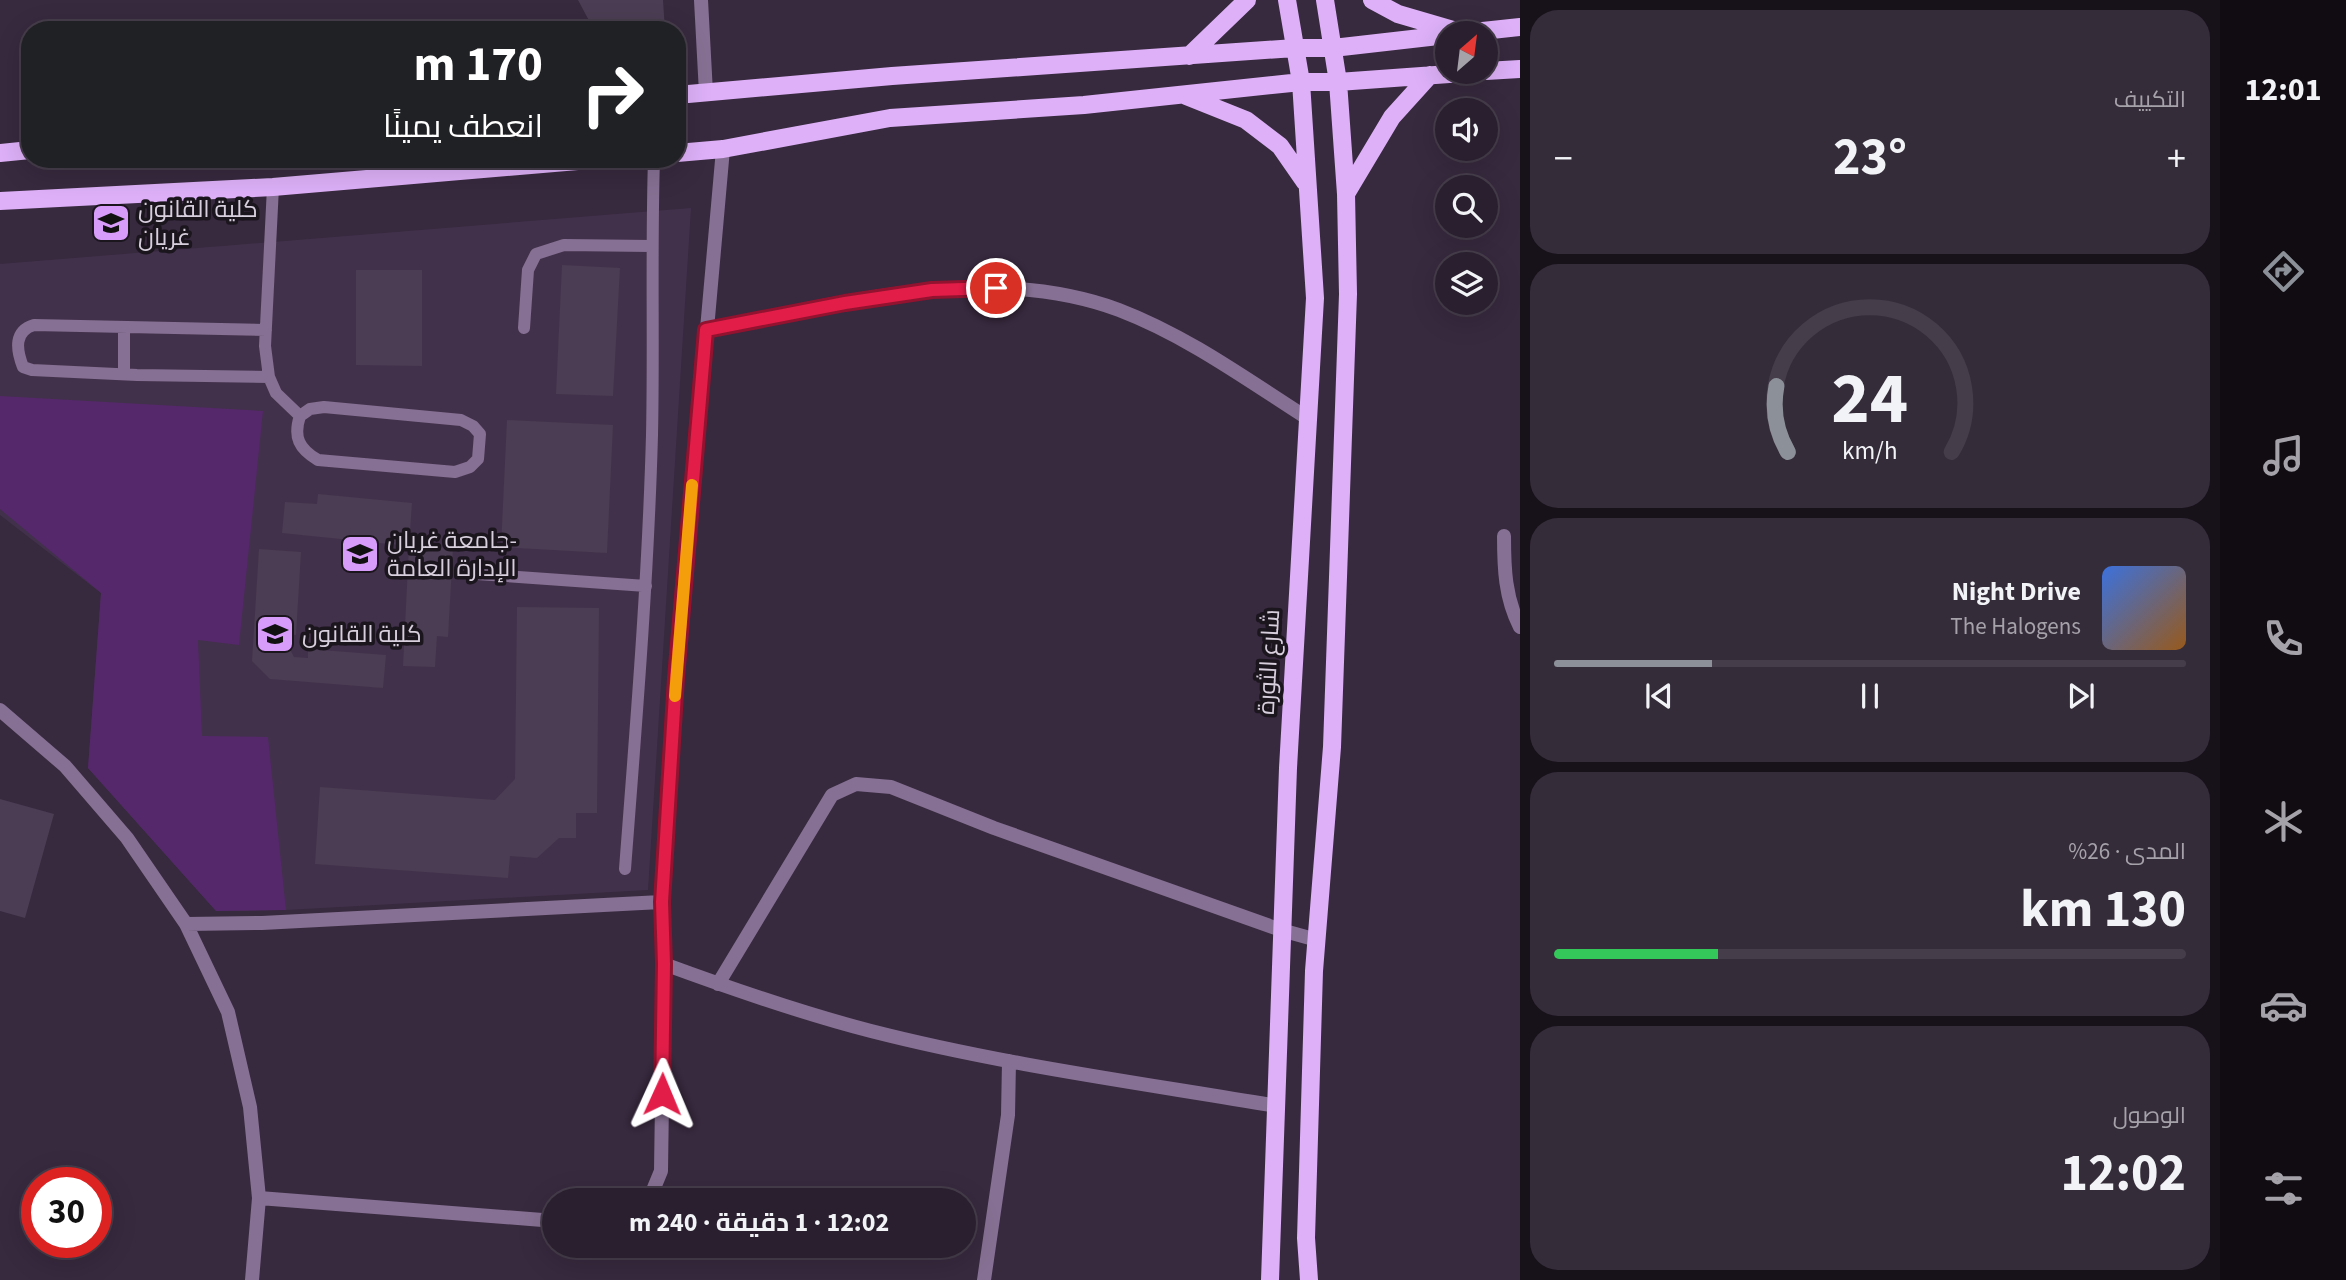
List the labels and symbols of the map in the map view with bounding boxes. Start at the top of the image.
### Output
north arrow [1435,21,1498,84]
place label: كلية القانون غريان [138,192,258,255]
school or university icon: كلية القانون غريان [90,202,132,244]
pin [966,258,1026,318]
place label: جامعة غريان- الإدارة العامة [387,523,517,586]
school or university icon: جامعة غريان- الإدارة العامة [339,533,381,575]
street label: شارع الثورة [1249,608,1289,716]
school or university icon: كلية القانون [254,613,296,655]
place label: كلية القانون [302,617,422,652]
position arrow [625,1057,699,1131]
speed limit sign: 30 [21,1167,112,1258]

